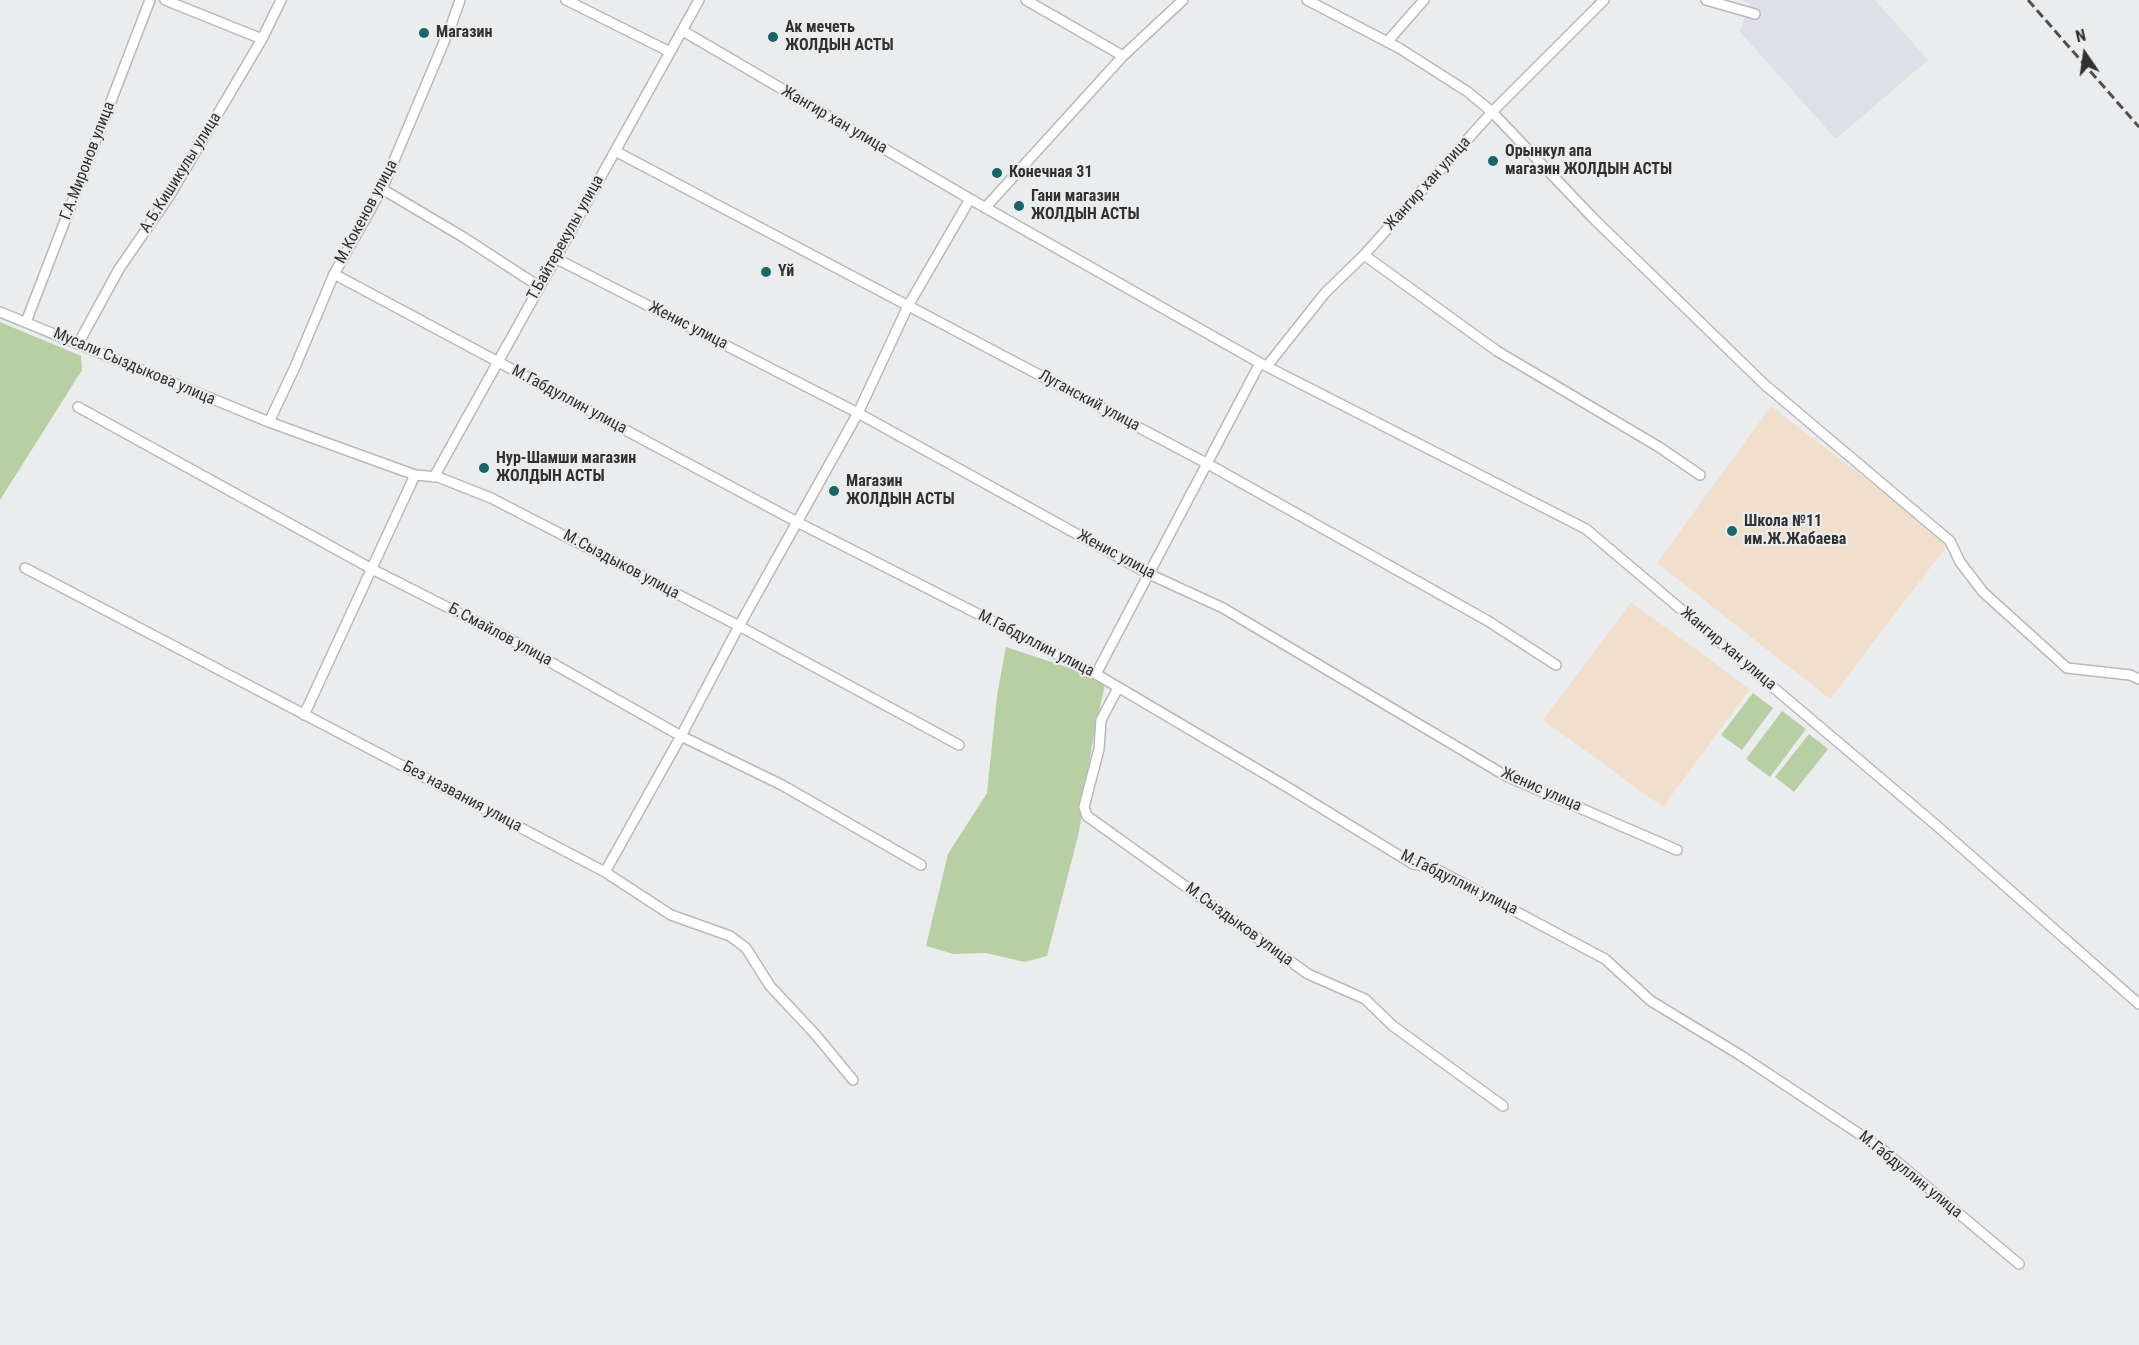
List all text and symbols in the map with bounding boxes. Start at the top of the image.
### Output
place label: Ак мечеть ЖОЛДЫН АСТЫ [785,18,894,56]
place label: Магазин [436,23,492,43]
north arrow [2055,24,2115,84]
marker: Магазин [417,26,431,40]
text: N [2074,26,2088,46]
marker: Ак мечеть ЖОЛДЫН АСТЫ [766,30,780,44]
street label: Жангир хан улица [778,82,890,158]
street label: Г.А.Миронов улица [57,99,119,223]
street label: А.Б.Кишикулы улица [136,109,226,237]
street label: Жангир хан улица [1381,133,1475,235]
place label: Орынкул апа магазин ЖОЛДЫН АСТЫ [1505,142,1672,180]
marker: Орынкул апа магазин ЖОЛДЫН АСТЫ [1486,154,1500,168]
street label: М.Кокенов улица [332,157,402,267]
place label: Конечная 31 [1009,163,1093,183]
marker: Конечная 31 [990,166,1004,180]
street label: Т.Байтерекулы улица [524,172,608,304]
place label: Гани магазин ЖОЛДЫН АСТЫ [1031,187,1140,225]
marker: Гани магазин ЖОЛДЫН АСТЫ [1012,199,1026,213]
place label: Үй [778,262,794,282]
marker: Үй [759,265,773,279]
street label: Женис улица [645,298,731,354]
street label: Мусали Сыздыкова улица [50,324,218,410]
street label: М.Габдуллин улица [508,362,630,438]
street label: Луганский улица [1035,366,1143,436]
place label: Нур-Шамши магазин ЖОЛДЫН АСТЫ [496,449,636,487]
marker: Нур-Шамши магазин ЖОЛДЫН АСТЫ [477,461,491,475]
place label: Магазин ЖОЛДЫН АСТЫ [846,472,955,510]
marker: Магазин ЖОЛДЫН АСТЫ [827,484,841,498]
place label: Школа №11 им.Ж.Жабаева [1744,512,1846,550]
marker: Школа №11 им.Ж.Жабаева [1725,524,1739,538]
street label: М.Сыздыков улица [560,526,682,604]
street label: Женис улица [1074,526,1158,584]
street label: Б.Смайлов улица [445,600,555,670]
street label: Жангир хан улица [1676,603,1780,695]
street label: М.Габдуллин улица [975,606,1097,682]
street label: Без названия улица [399,757,525,837]
street label: Женис улица [1498,764,1584,816]
street label: М.Габдуллин улица [1397,846,1521,920]
street label: М.Сыздыков улица [1181,879,1297,971]
street label: М.Габдуллин улица [1854,1127,1966,1223]

